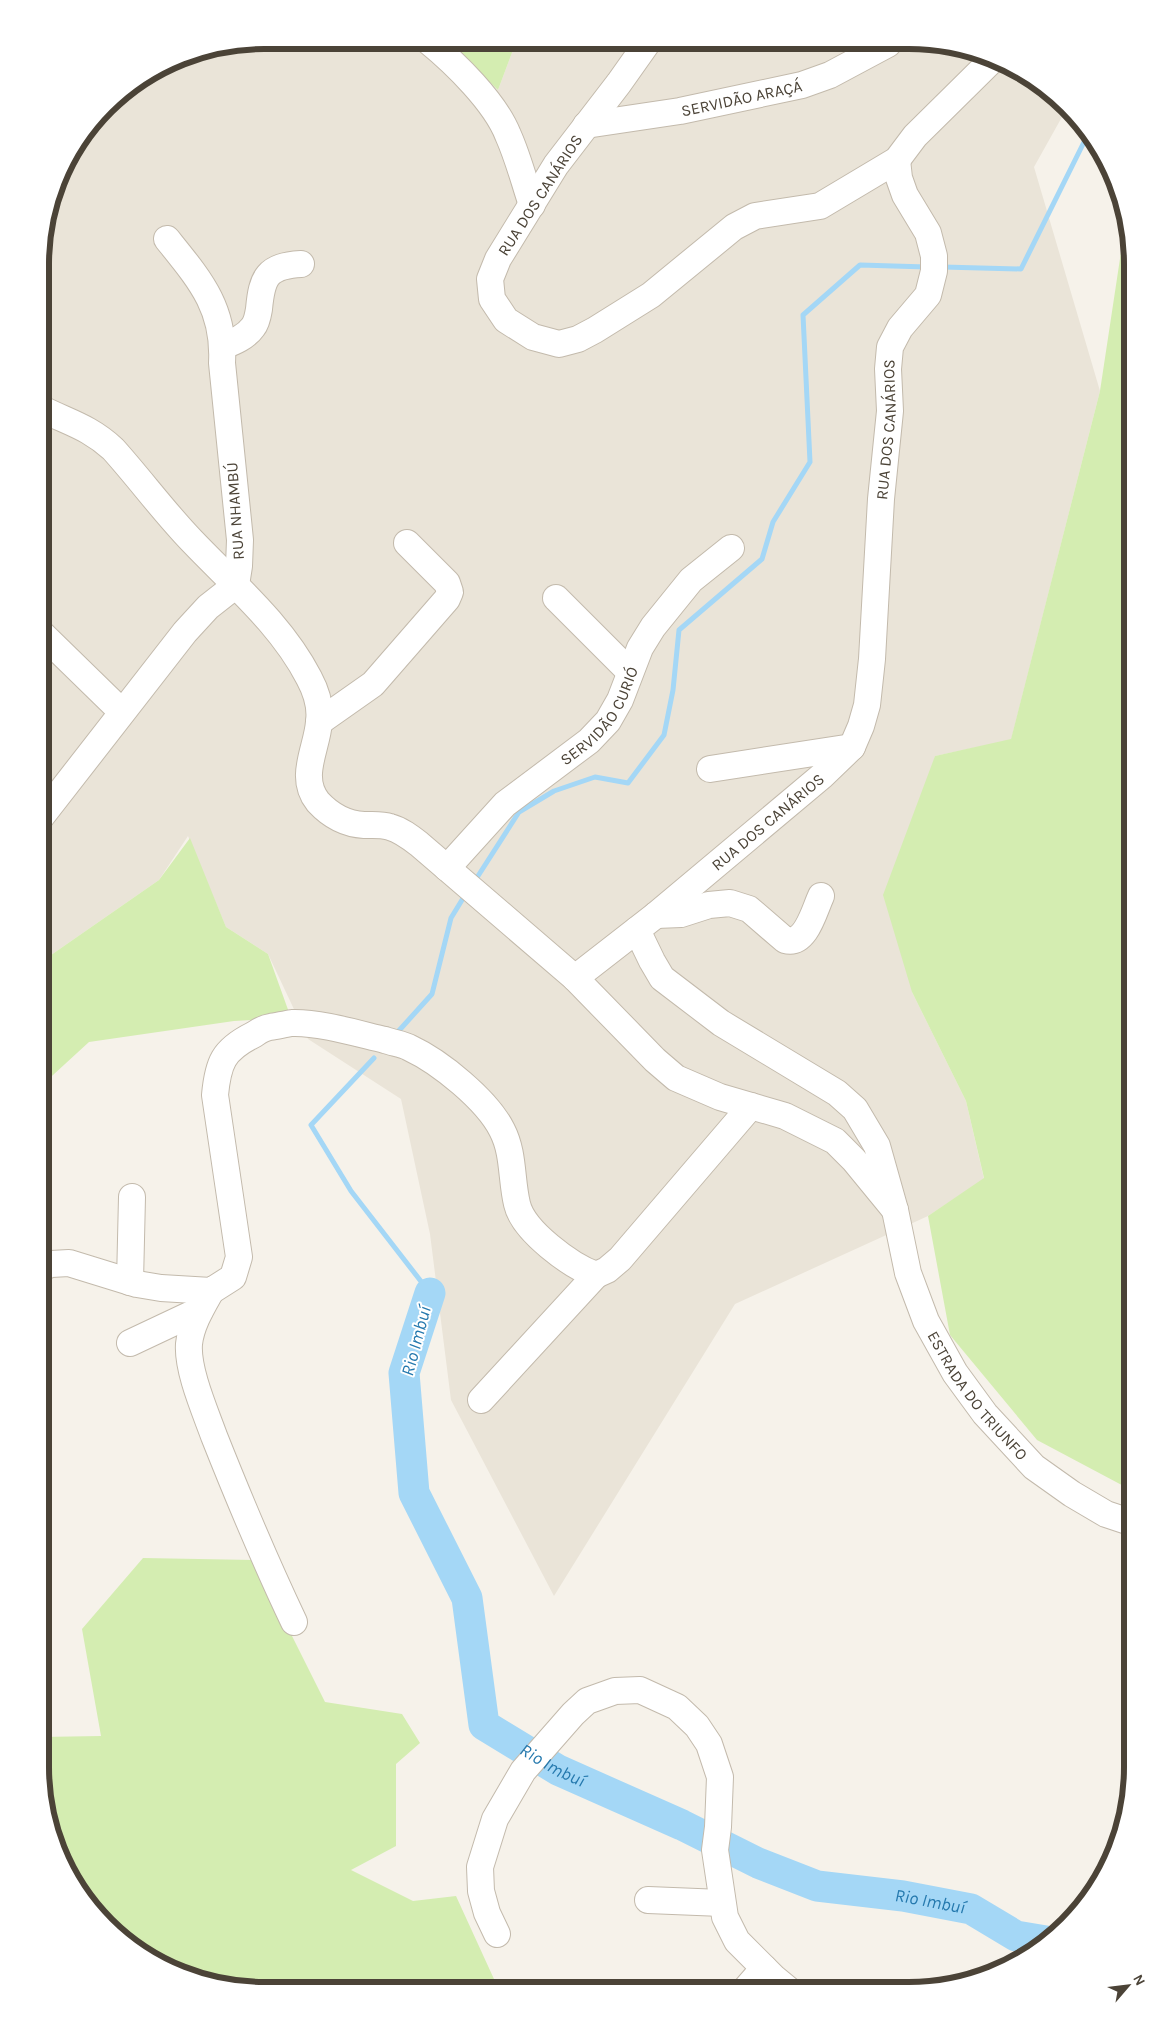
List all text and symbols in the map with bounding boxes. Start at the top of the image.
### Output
street label: SERVIDÃO ARAÇÁ [679,76,804,120]
street label: RUA DOS CANÁRIOS [494,131,586,259]
street label: RUA DOS CANÁRIOS [871,358,900,501]
street label: RUA NHAMBÚ [222,461,248,561]
street label: SERVIDÃO CURIÓ [556,664,642,769]
street label: RUA DOS CANÁRIOS [707,769,828,874]
water label: Rio Imbuí [396,1302,436,1378]
street label: ESTRADA DO TRIUNFO [924,1327,1032,1464]
water label: Rio Imbuí [516,1738,591,1793]
water label: Rio Imbuí [894,1884,969,1919]
north arrow [1103,1961,1153,2011]
text: N [1129,1972,1149,1989]

